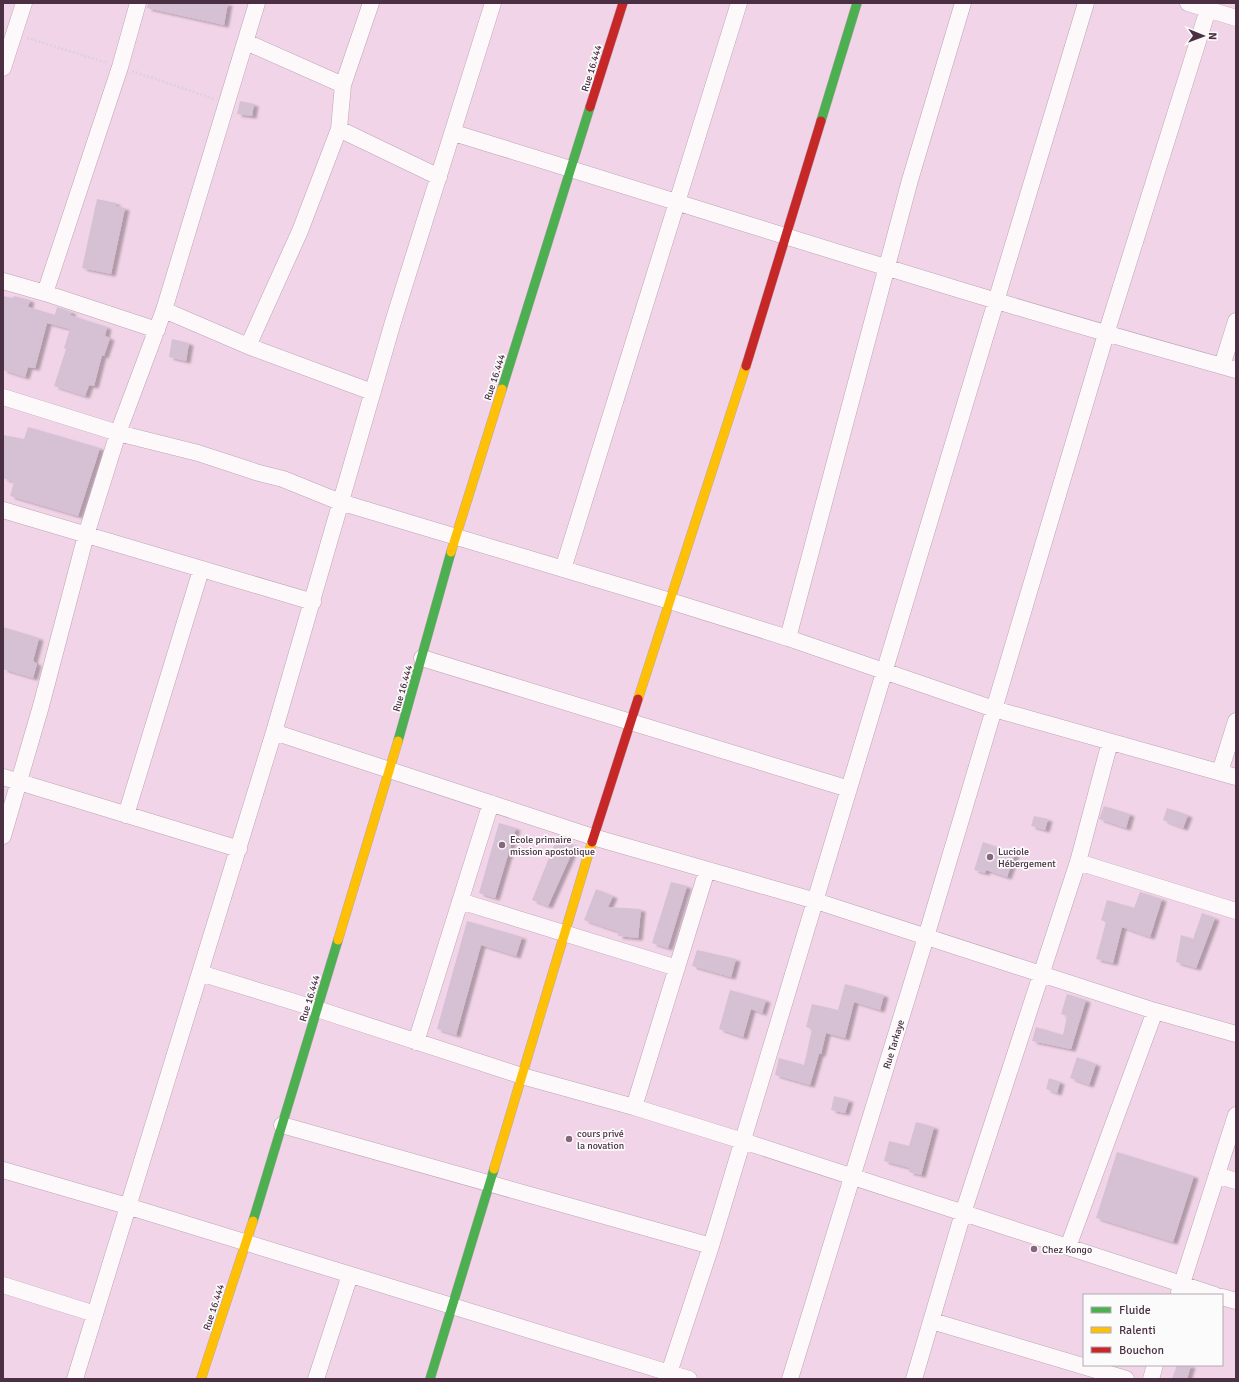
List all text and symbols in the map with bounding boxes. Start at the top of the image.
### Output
north arrow [1183,16,1223,56]
text: N [1206,32,1219,40]
street label: Rue 16.444 [579,43,605,93]
street label: Rue 16.444 [482,352,508,402]
street label: Rue 16.444 [391,663,416,713]
place label: Ecole primaire mission apostolique [510,834,595,858]
marker: Ecole primaire mission apostolique [497,840,507,850]
place label: Luciole Hébergement [998,846,1056,870]
marker: Luciole Hébergement [985,852,995,862]
street label: Rue 16.444 [297,973,323,1023]
street label: Rue Tarkaye [881,1018,907,1070]
place label: cours privé la novation [577,1128,624,1152]
marker: cours privé la novation [564,1134,574,1144]
marker: Chez Kongo [1029,1244,1039,1254]
place label: Chez Kongo [1042,1244,1092,1256]
street label: Rue 16.444 [201,1282,227,1332]
legend [1083,1294,1223,1366]
text: Fluide [1119,1303,1151,1318]
text: Ralenti [1119,1323,1156,1338]
text: Bouchon [1119,1343,1164,1358]

